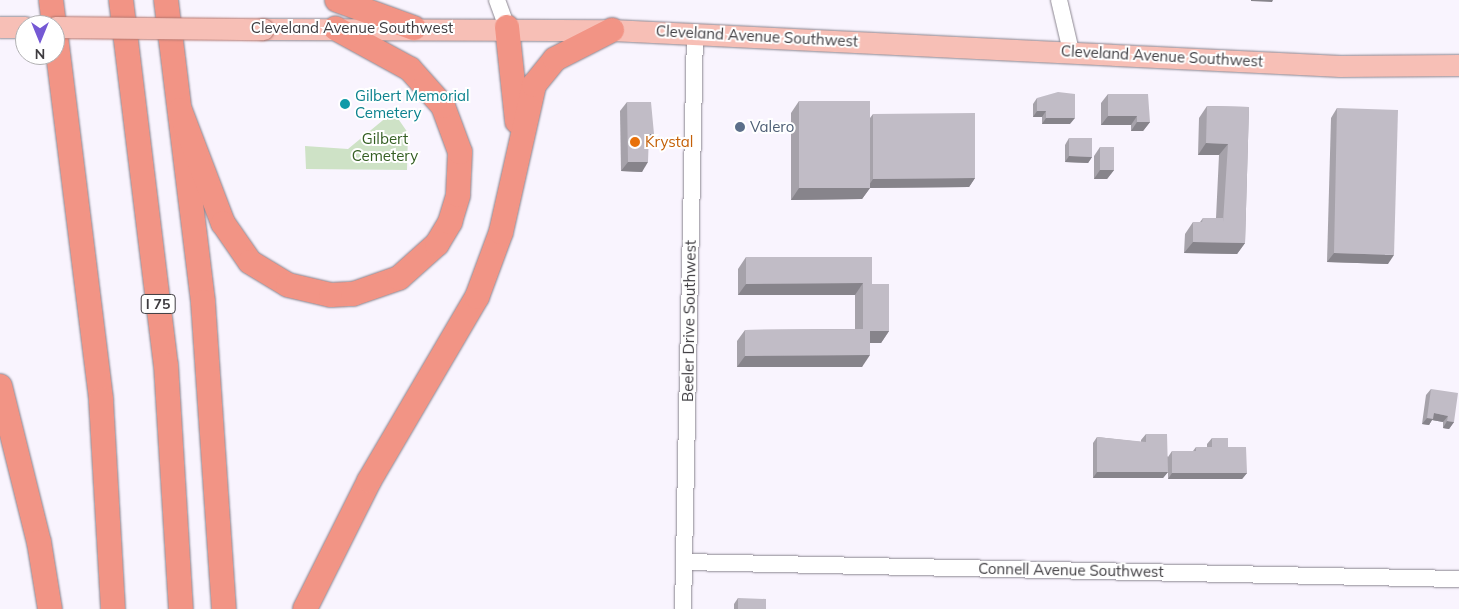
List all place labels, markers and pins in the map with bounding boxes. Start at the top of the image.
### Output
place label: Gilbert Memorial Cemetery [355,86,470,121]
marker: Gilbert Memorial Cemetery [339,98,351,110]
place label: Valero [750,118,794,136]
marker: Valero [734,121,746,133]
place label: Krystal [645,133,693,151]
marker: Krystal [629,136,641,148]

